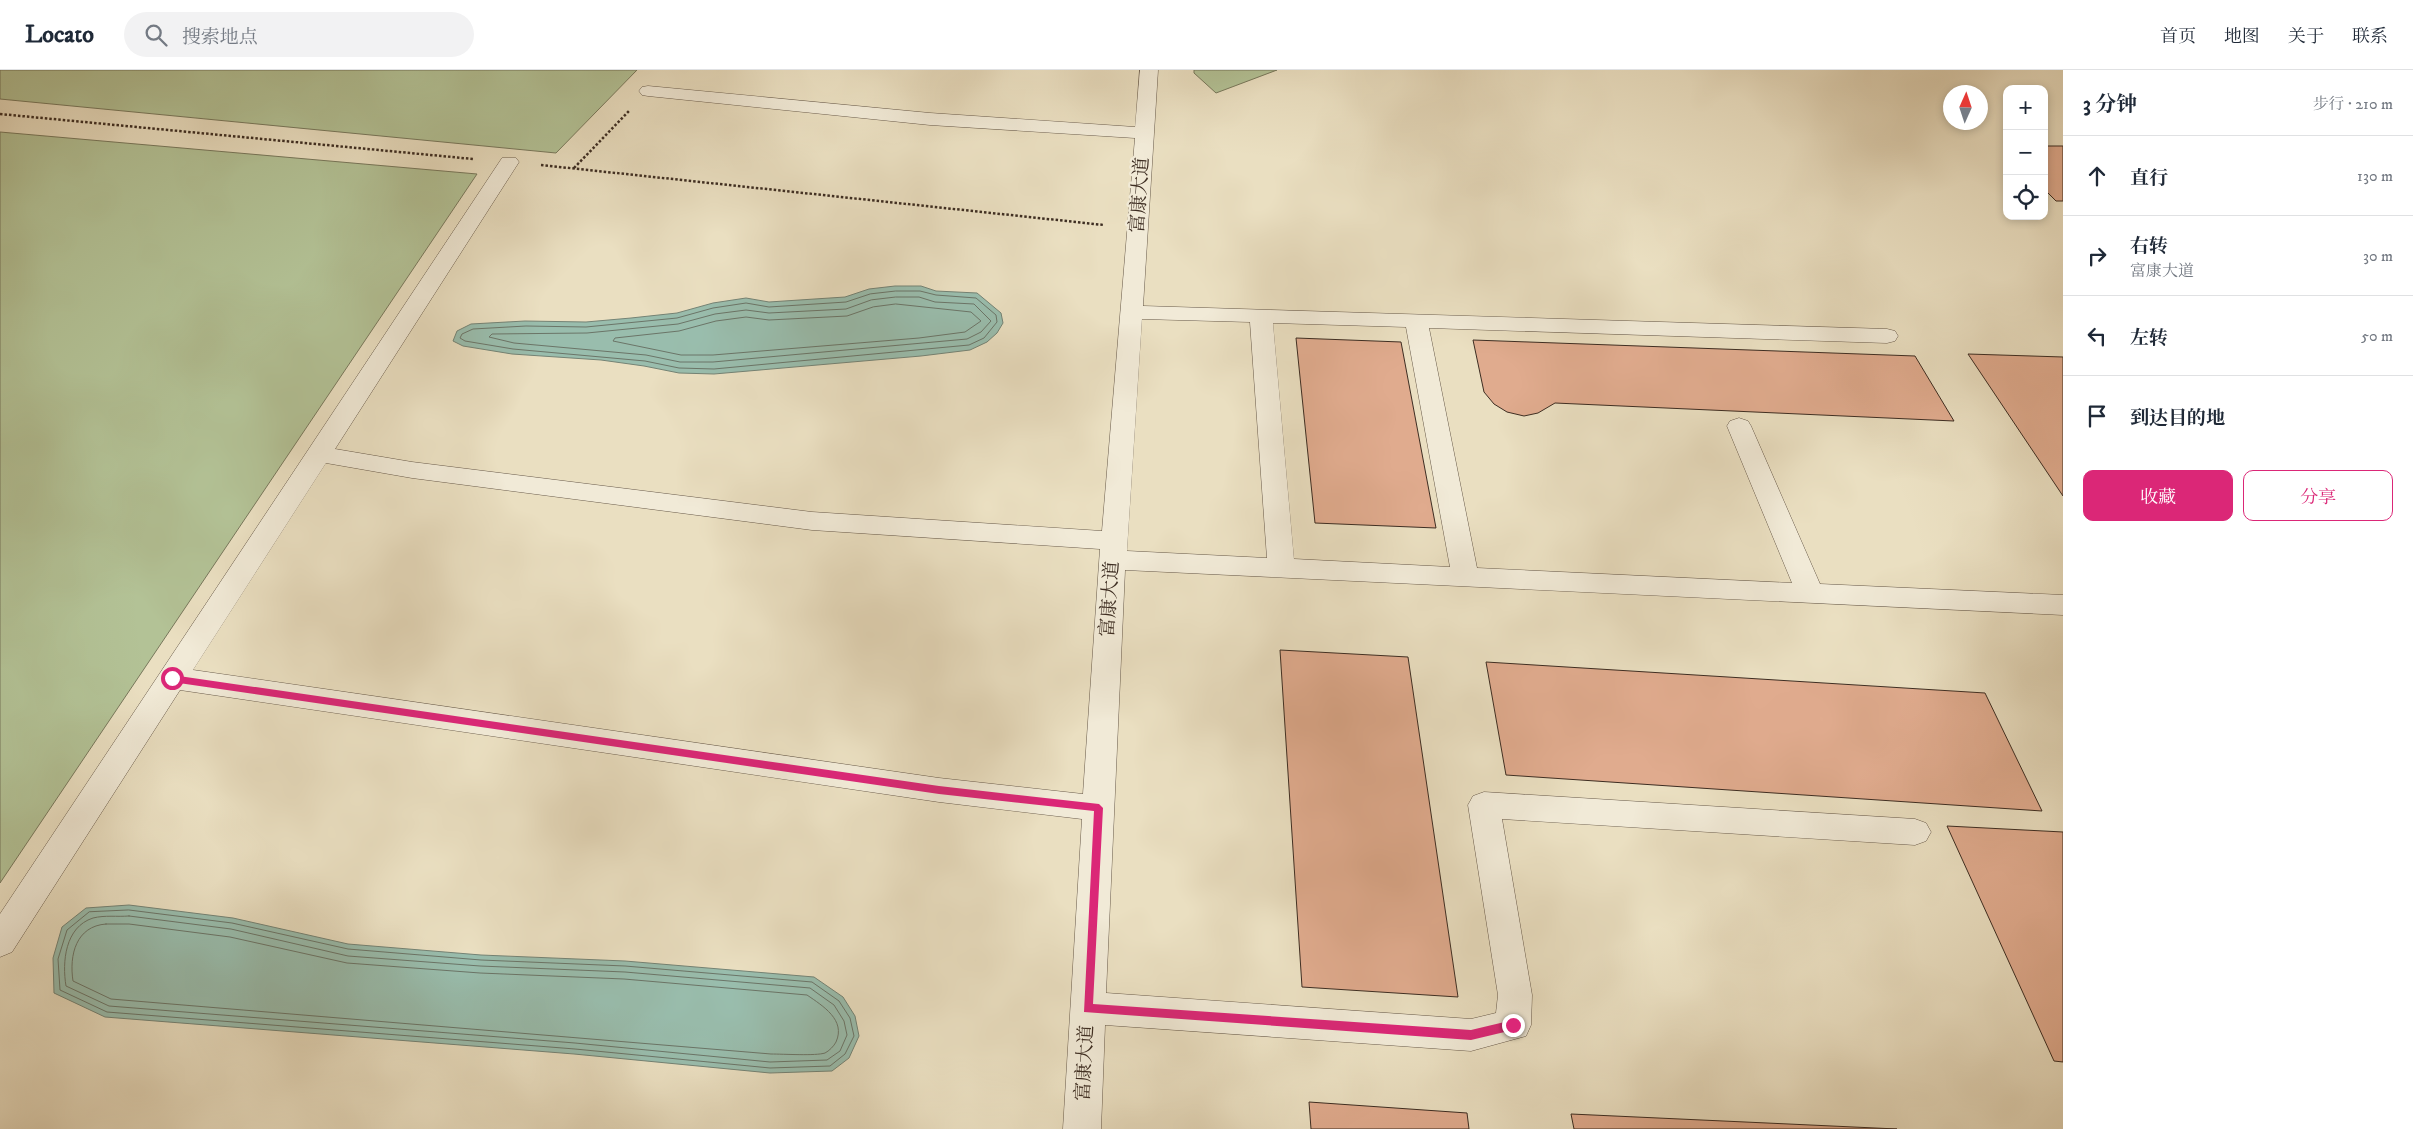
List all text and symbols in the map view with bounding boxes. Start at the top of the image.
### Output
search box [124,12,474,57]
text: Locato [25,20,94,50]
icon: search [142,21,170,49]
text: 搜索地点 [182,26,258,49]
text: 首页 [2160,26,2196,48]
text: 地图 [2224,26,2260,48]
text: 关于 [2288,26,2324,48]
text: 联系 [2352,26,2388,48]
north arrow [1943,85,1988,130]
map controls [2003,85,2048,220]
button: + [2003,85,2048,130]
text: 3 分钟 [2083,92,2137,118]
text: 步行 · 210 m [2313,94,2393,114]
button: − [2003,130,2048,175]
street label: 富康大道 [1126,156,1154,234]
icon: ahead [2083,162,2111,190]
text: 130 m [2357,166,2393,186]
text: 直行 [2130,167,2168,190]
button: locate [2003,175,2048,220]
text: 右转 [2130,235,2168,258]
icon: right [2083,242,2111,270]
text: 30 m [2363,246,2393,266]
text: 富康大道 [2130,261,2194,281]
icon: left [2083,322,2111,350]
text: 50 m [2361,326,2393,346]
text: 左转 [2130,327,2168,350]
icon: arrive [2083,402,2111,430]
text: 到达目的地 [2130,407,2225,430]
button: 收藏 [2083,470,2233,521]
button: 分享 [2243,470,2393,521]
street label: 富康大道 [1096,560,1124,638]
route start [161,667,184,690]
route end [1502,1014,1525,1037]
street label: 富康大道 [1072,1024,1098,1102]

